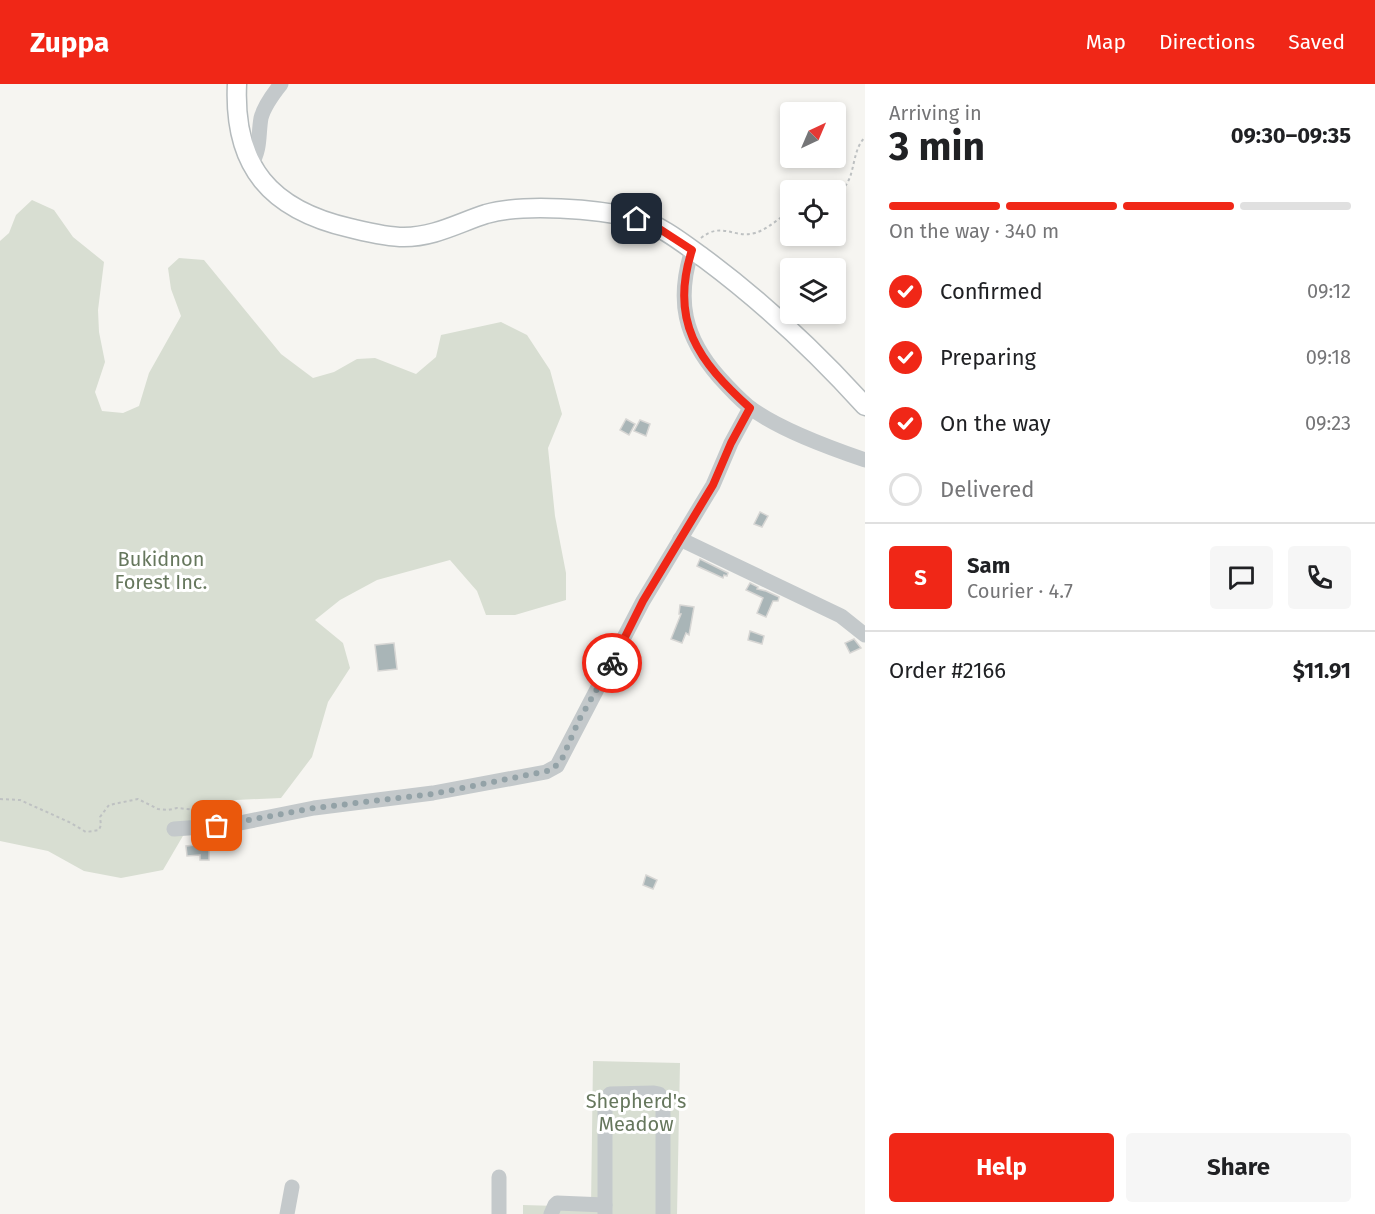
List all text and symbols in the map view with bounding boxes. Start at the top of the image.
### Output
text: Zuppa [30,26,109,59]
text: Map [1086,29,1126,55]
text: Directions [1159,29,1255,55]
text: Saved [1288,29,1345,55]
text: Arriving in [889,101,982,125]
north arrow [780,102,846,168]
map controls [780,102,846,324]
text: 09:30–09:35 [1231,122,1351,149]
text: 3 min [889,124,985,170]
button: locate [780,180,846,246]
pin [611,193,662,244]
icon: home [620,202,653,235]
text: On the way · 340 m [889,219,1059,243]
button: layers [780,258,846,324]
icon: check [889,275,922,308]
text: Confirmed [940,278,1043,305]
text: 09:12 [1307,279,1351,303]
icon: check [889,341,922,374]
text: Preparing [940,344,1036,371]
text: 09:18 [1306,345,1351,369]
icon: check [889,407,922,440]
text: On the way [940,410,1051,437]
text: 09:23 [1305,411,1351,435]
text: Delivered [940,476,1035,503]
button: chat [1210,546,1273,609]
button: phone [1288,546,1351,609]
park label: Bukidnon Forest Inc. [115,547,207,594]
text: Sam [967,552,1010,579]
text: S [914,564,927,591]
text: Courier · 4.7 [967,579,1073,603]
courier [582,633,642,693]
icon: bike [596,647,629,680]
text: Order #2166 [889,657,1006,684]
text: $11.91 [1293,657,1351,684]
pin [191,800,242,851]
icon: bag [200,809,233,842]
park label: Shepherd's Meadow [586,1089,686,1136]
button: Help [889,1133,1114,1202]
button: Share [1126,1133,1351,1202]

